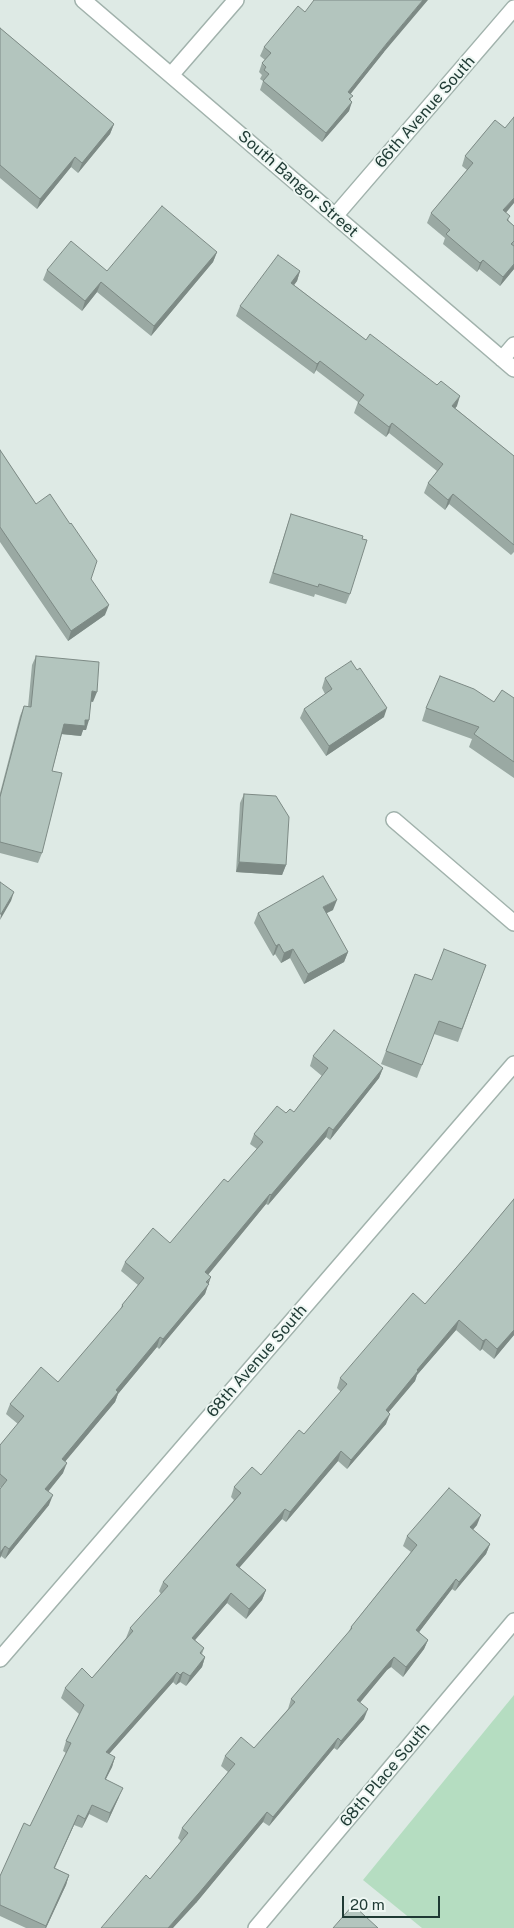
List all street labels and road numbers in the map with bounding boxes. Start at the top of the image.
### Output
street label: 66th Avenue South [371,52,479,172]
street label: South Bangor Street [234,127,362,241]
street label: 68th Avenue South [203,1301,311,1421]
street label: 68th Place South [336,1719,434,1831]

